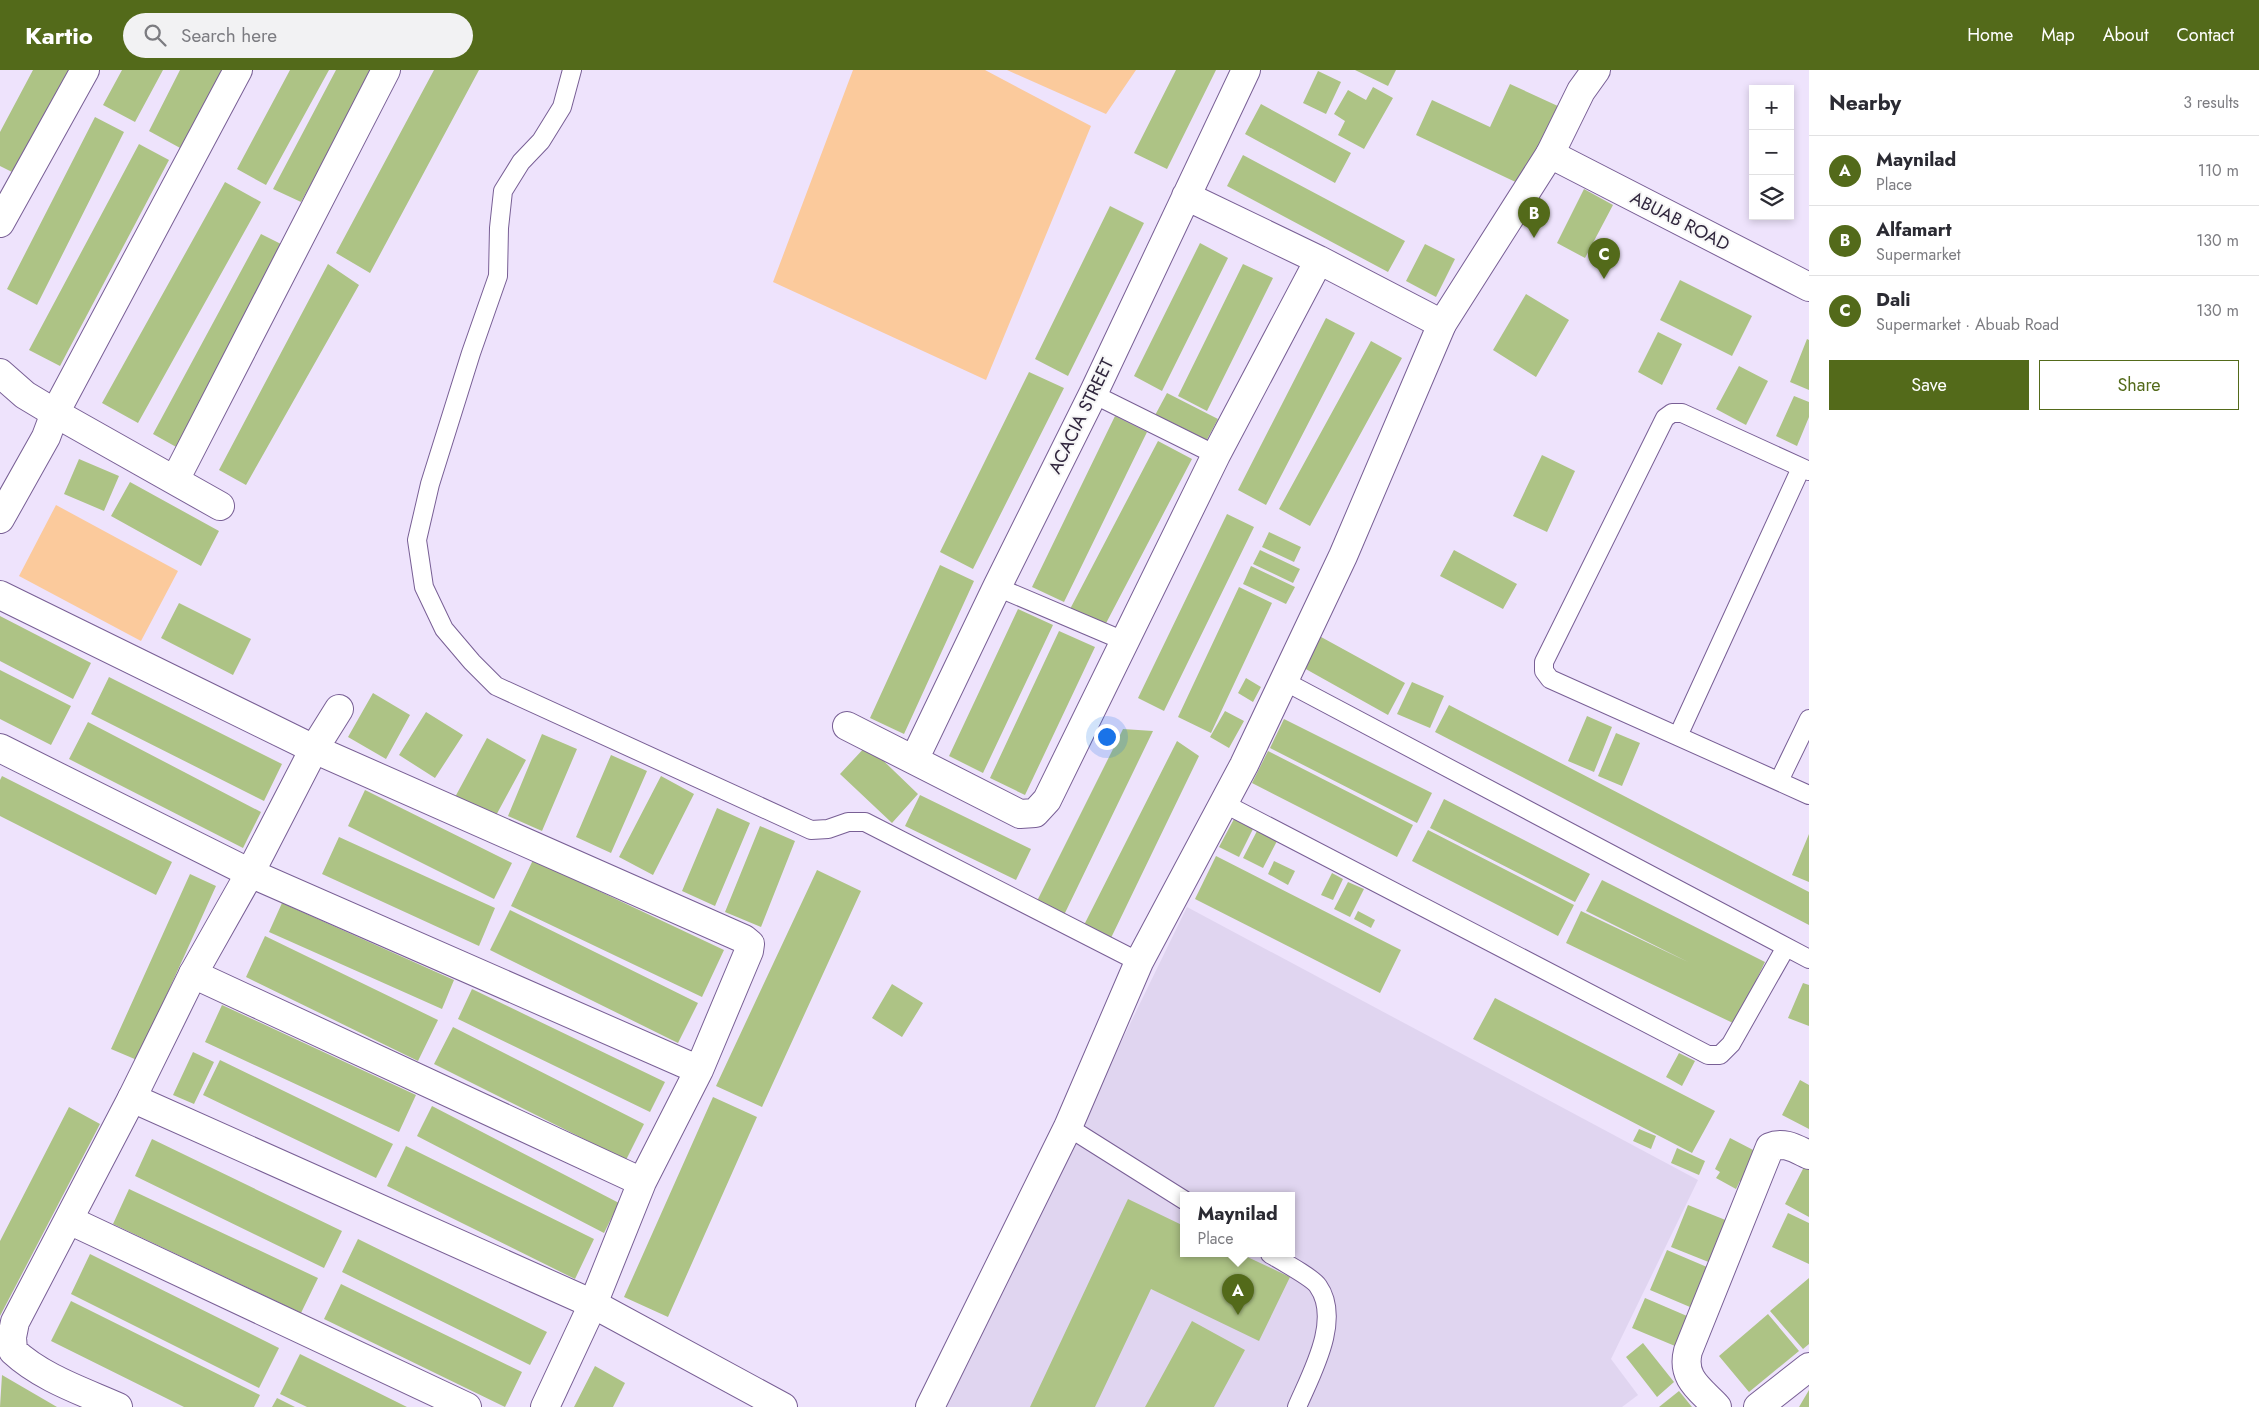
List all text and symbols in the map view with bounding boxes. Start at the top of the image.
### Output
search box [123,13,473,58]
text: Kartio [25,18,93,53]
icon: search [141,21,169,49]
text: Search here [181,22,277,49]
text: Home [1967,22,2013,48]
text: Map [2041,22,2075,48]
text: About [2103,22,2148,48]
text: Contact [2176,22,2234,48]
map controls [1749,85,1794,220]
button: + [1749,85,1794,130]
text: Nearby [1829,88,1901,118]
text: 3 results [2183,91,2239,114]
button: − [1749,130,1794,175]
text: Maynilad [1876,146,1956,173]
text: A [1839,159,1851,182]
text: 110 m [2198,159,2239,182]
text: Place [1876,173,1912,196]
button: layers [1749,175,1794,220]
street label: ABUAB ROAD [1626,185,1734,257]
pin: B [1518,197,1550,238]
text: Alfamart [1876,216,1952,243]
text: B [1840,229,1850,252]
text: 130 m [2196,229,2239,252]
pin: C [1588,238,1620,279]
text: Supermarket [1876,243,1961,266]
text: Dali [1876,286,1911,313]
text: C [1839,299,1851,322]
text: 130 m [2196,299,2239,322]
text: Supermarket · Abuab Road [1876,313,2059,336]
street label: ACACIA STREET [1042,353,1120,478]
button: Save [1829,360,2029,410]
button: Share [2039,360,2239,410]
your location [1094,724,1120,750]
popup [1180,1192,1295,1257]
text: Maynilad [1197,1200,1278,1227]
text: Place [1197,1227,1233,1250]
pin: A [1222,1274,1254,1315]

